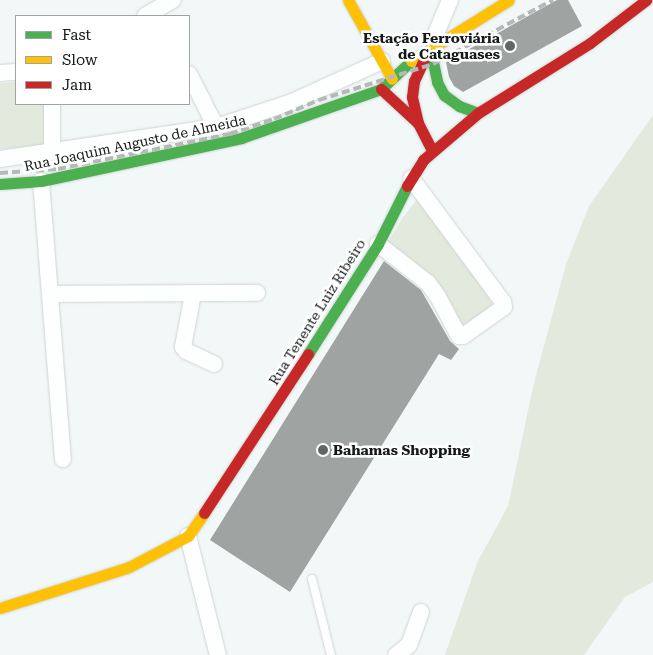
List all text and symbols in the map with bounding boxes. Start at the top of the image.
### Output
legend [15,15,190,105]
text: Fast [62,26,91,44]
place label: Estação Ferroviária de Cataguases [363,30,500,62]
marker: Estação Ferroviária de Cataguases [504,40,516,52]
text: Slow [62,51,97,69]
text: Jam [62,76,92,94]
street label: Rua Joaquim Augusto de Almeida [23,111,247,175]
street label: Rua Tenente Luiz Ribeiro [265,236,369,388]
place label: Bahamas Shopping [333,442,470,458]
marker: Bahamas Shopping [317,444,329,456]

